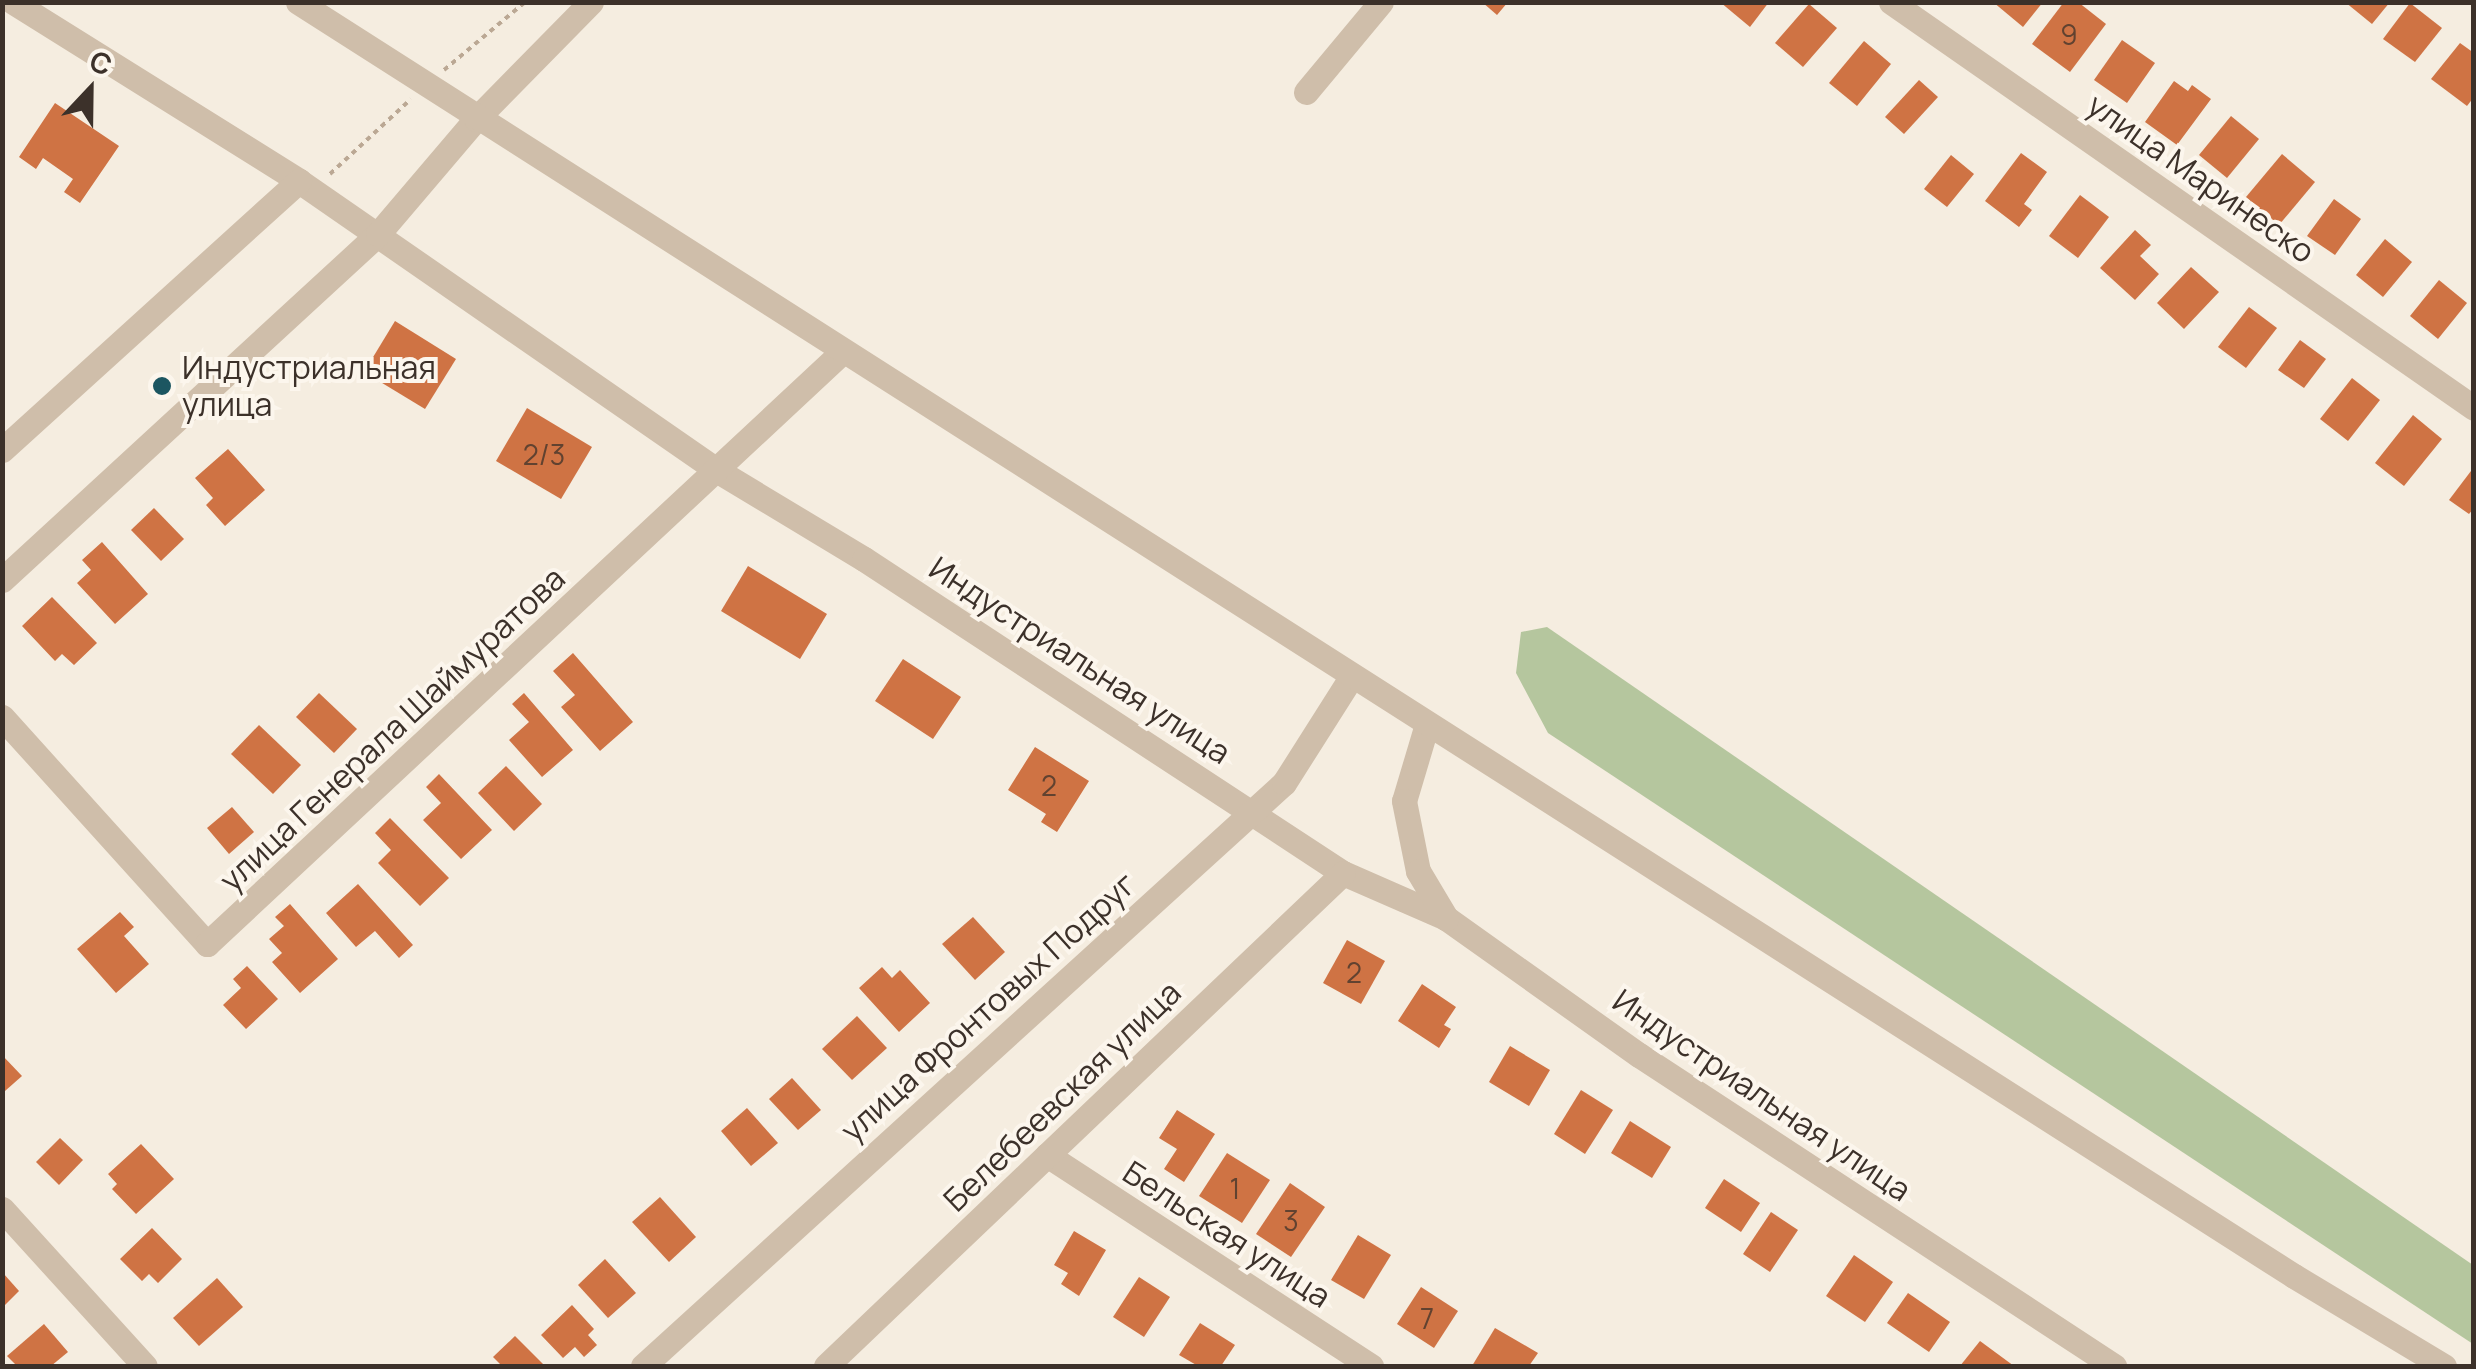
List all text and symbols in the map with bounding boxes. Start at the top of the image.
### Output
house number: 9 [2060,17,2078,51]
north arrow [40,40,140,140]
text: С [85,41,118,84]
street label: улица Маринеско [2080,85,2322,271]
place label: Индустриальная улица [182,349,436,424]
marker: Индустриальная улица [151,375,173,397]
house number: 2/3 [523,437,565,471]
street label: Индустриальная улица [922,548,1238,772]
street label: улица Генерала Шаймуратова [212,559,572,899]
house number: 2 [1041,768,1057,802]
street label: улица Фронтовых Подруг [833,865,1143,1149]
house number: 2 [1346,955,1362,989]
street label: Белебеевская улица [936,973,1188,1219]
street label: Индустриальная улица [1606,981,1918,1209]
street label: Бельская улица [1116,1153,1338,1315]
house number: 1 [1230,1171,1240,1205]
house number: 3 [1283,1203,1299,1237]
house number: 7 [1420,1301,1434,1335]

